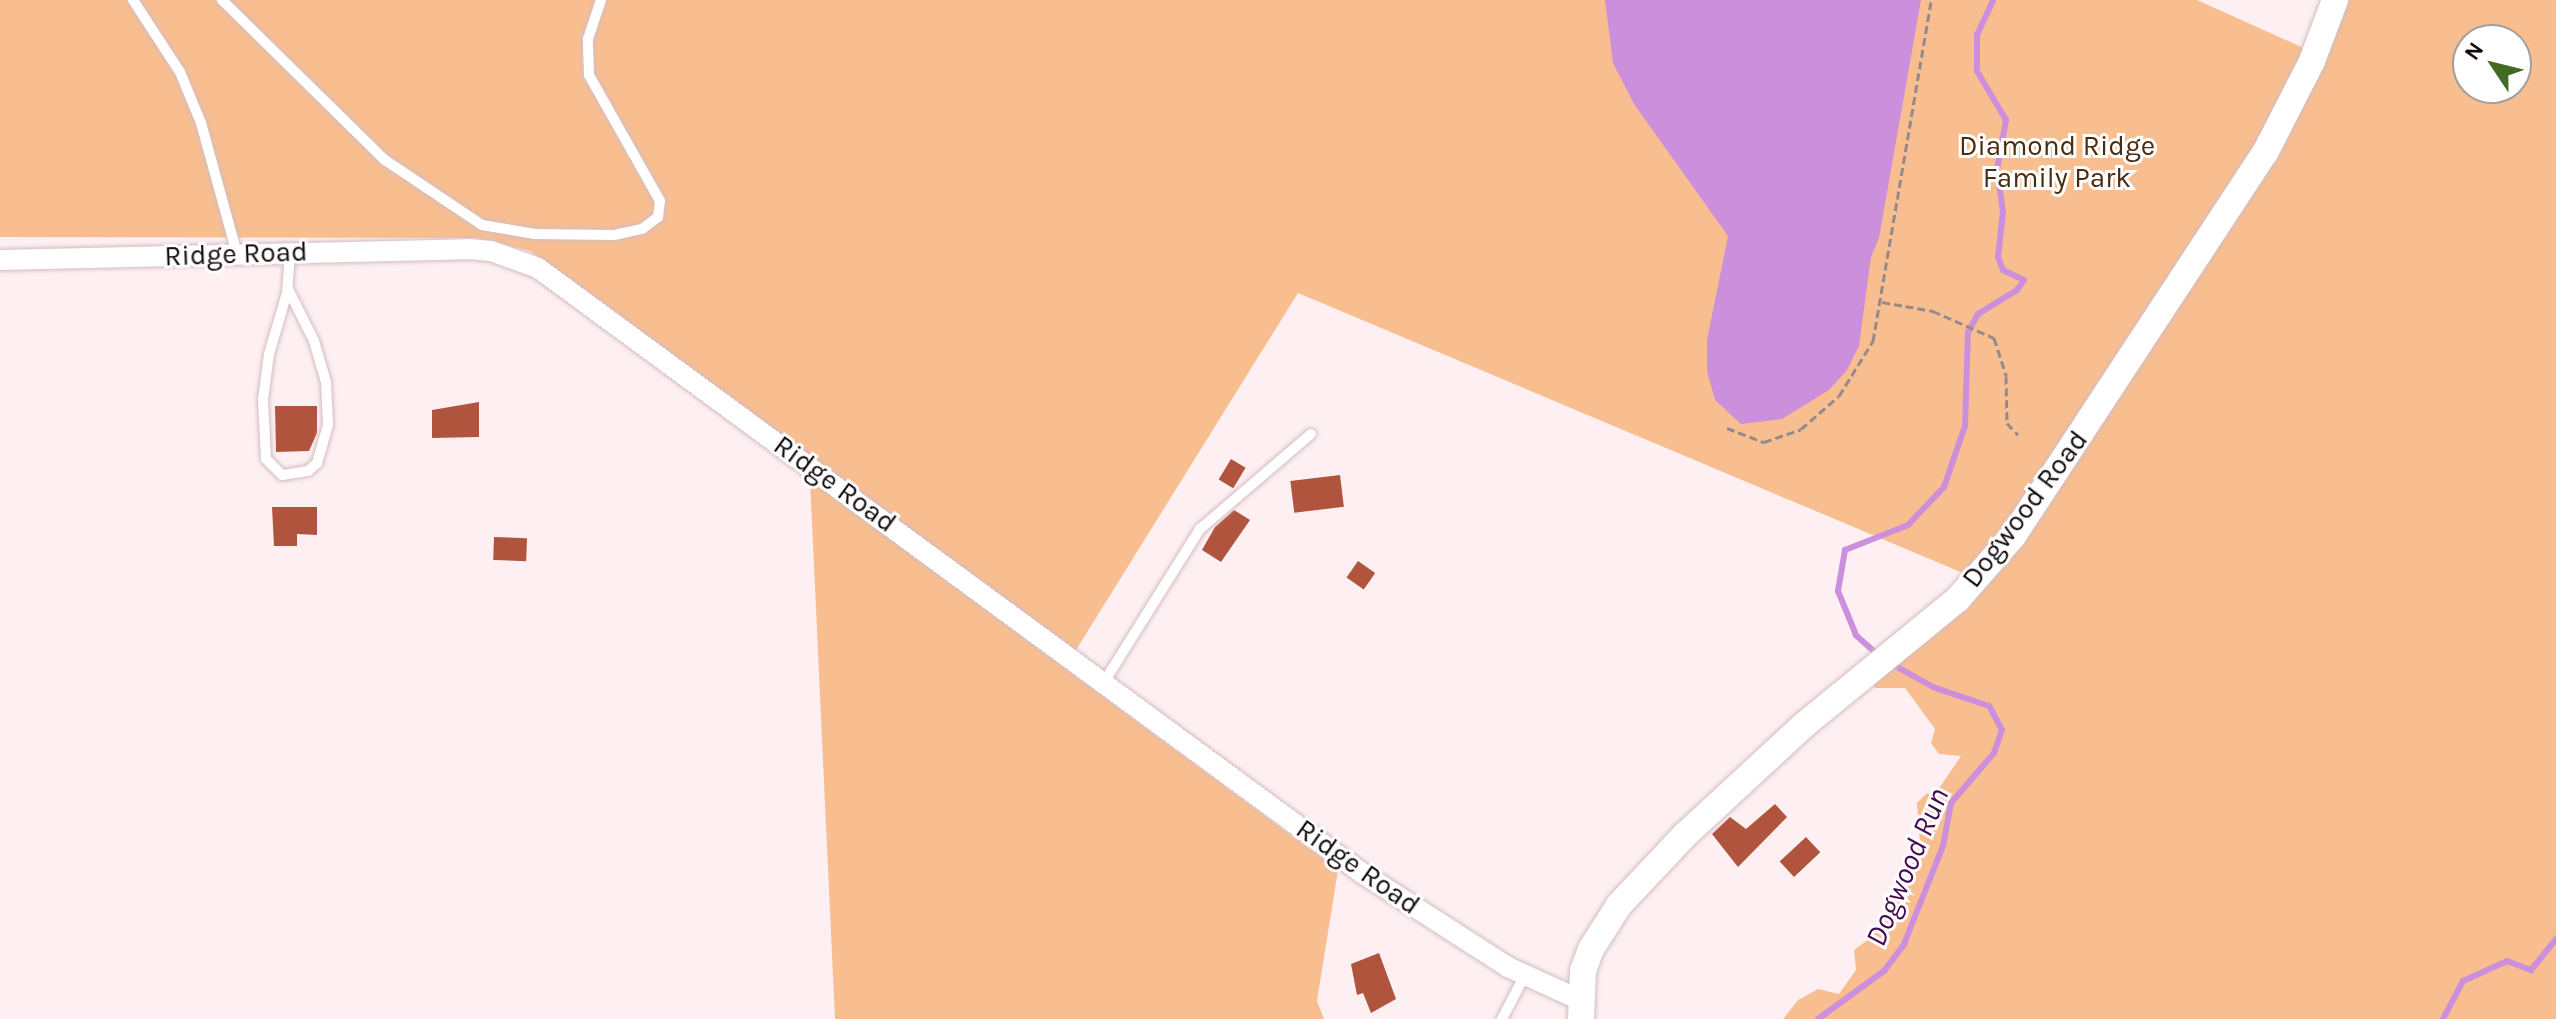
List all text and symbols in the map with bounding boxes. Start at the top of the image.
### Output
north arrow [2452,24,2532,104]
text: N [2459,37,2489,65]
park label: Diamond Ridge Family Park [1959,129,2155,195]
street label: Ridge Road [164,235,308,273]
street label: Dogwood Road [1955,424,2095,594]
street label: Ridge Road [767,428,903,540]
water label: Dogwood Run [1858,782,1956,952]
street label: Ridge Road [1290,812,1426,922]

